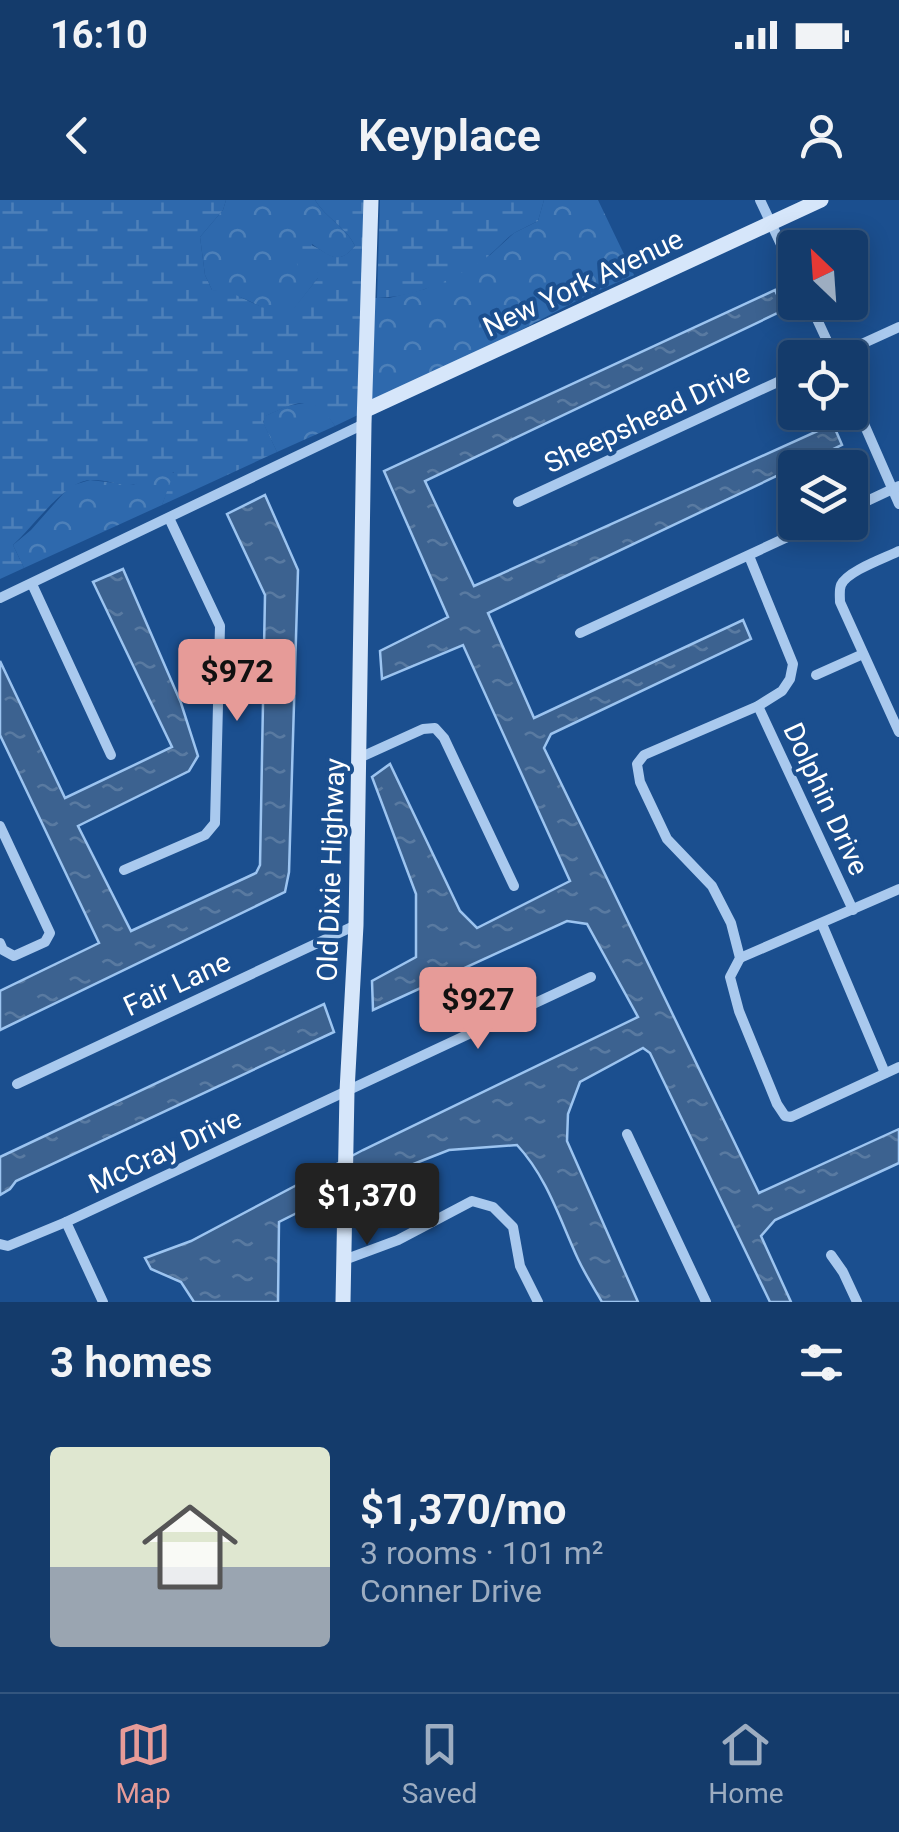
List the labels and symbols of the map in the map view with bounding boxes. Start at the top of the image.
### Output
street label: New York Avenue [478,222,688,344]
north arrow [778,230,868,320]
street label: Sheepshead Drive [539,356,755,480]
pin: $972 [178,639,296,724]
street label: Dolphin Drive [776,718,876,880]
street label: Old Dixie Highway [311,758,351,982]
street label: Fair Lane [118,945,236,1023]
pin: $927 [419,967,537,1052]
street label: McCray Drive [84,1101,246,1201]
pin: $1,370 [286,1163,448,1248]

